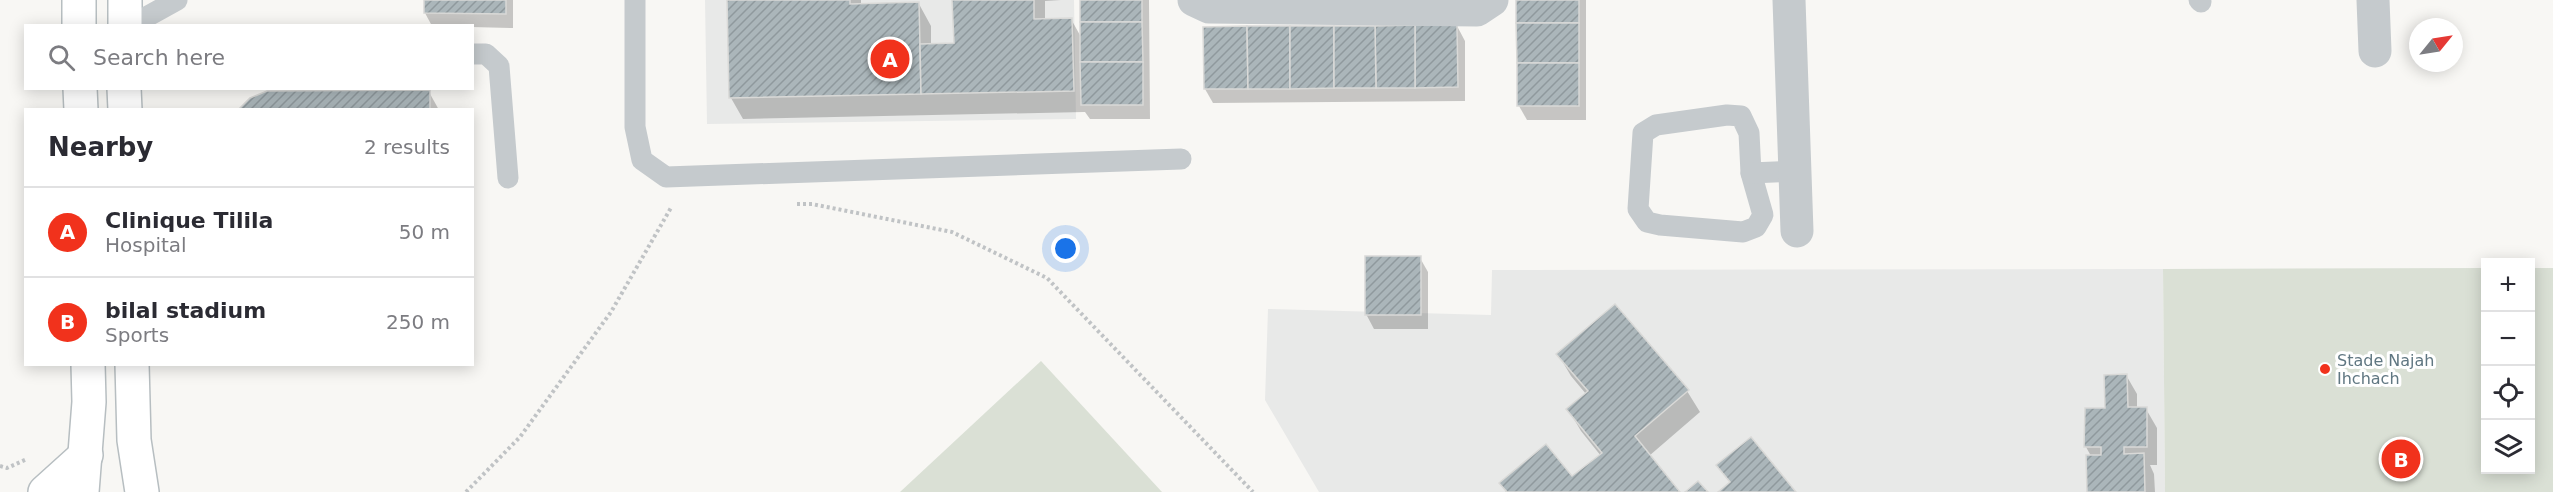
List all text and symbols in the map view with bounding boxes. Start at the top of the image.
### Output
north arrow [2409,18,2463,72]
search box [24,24,474,90]
pin: A [870,36,910,82]
icon: search [45,41,78,74]
text: Search here [93,45,225,70]
text: Nearby [48,132,153,162]
text: 2 results [364,135,450,159]
text: Clinique Tilila [105,208,273,233]
text: A [60,220,75,244]
text: 50 m [399,220,450,244]
text: Hospital [105,233,187,257]
your location [1051,234,1080,263]
map controls [2481,258,2535,474]
button: + [2481,258,2535,312]
text: bilal stadium [105,298,266,323]
text: B [60,310,75,334]
text: 250 m [386,310,450,334]
button: − [2481,312,2535,366]
text: Sports [105,323,169,347]
place label: Stade Najah Ihchach [2337,351,2434,388]
marker: Stade Najah Ihchach [2318,362,2332,376]
button: locate [2481,366,2535,420]
button: layers [2481,420,2535,474]
pin: B [2382,436,2420,482]

